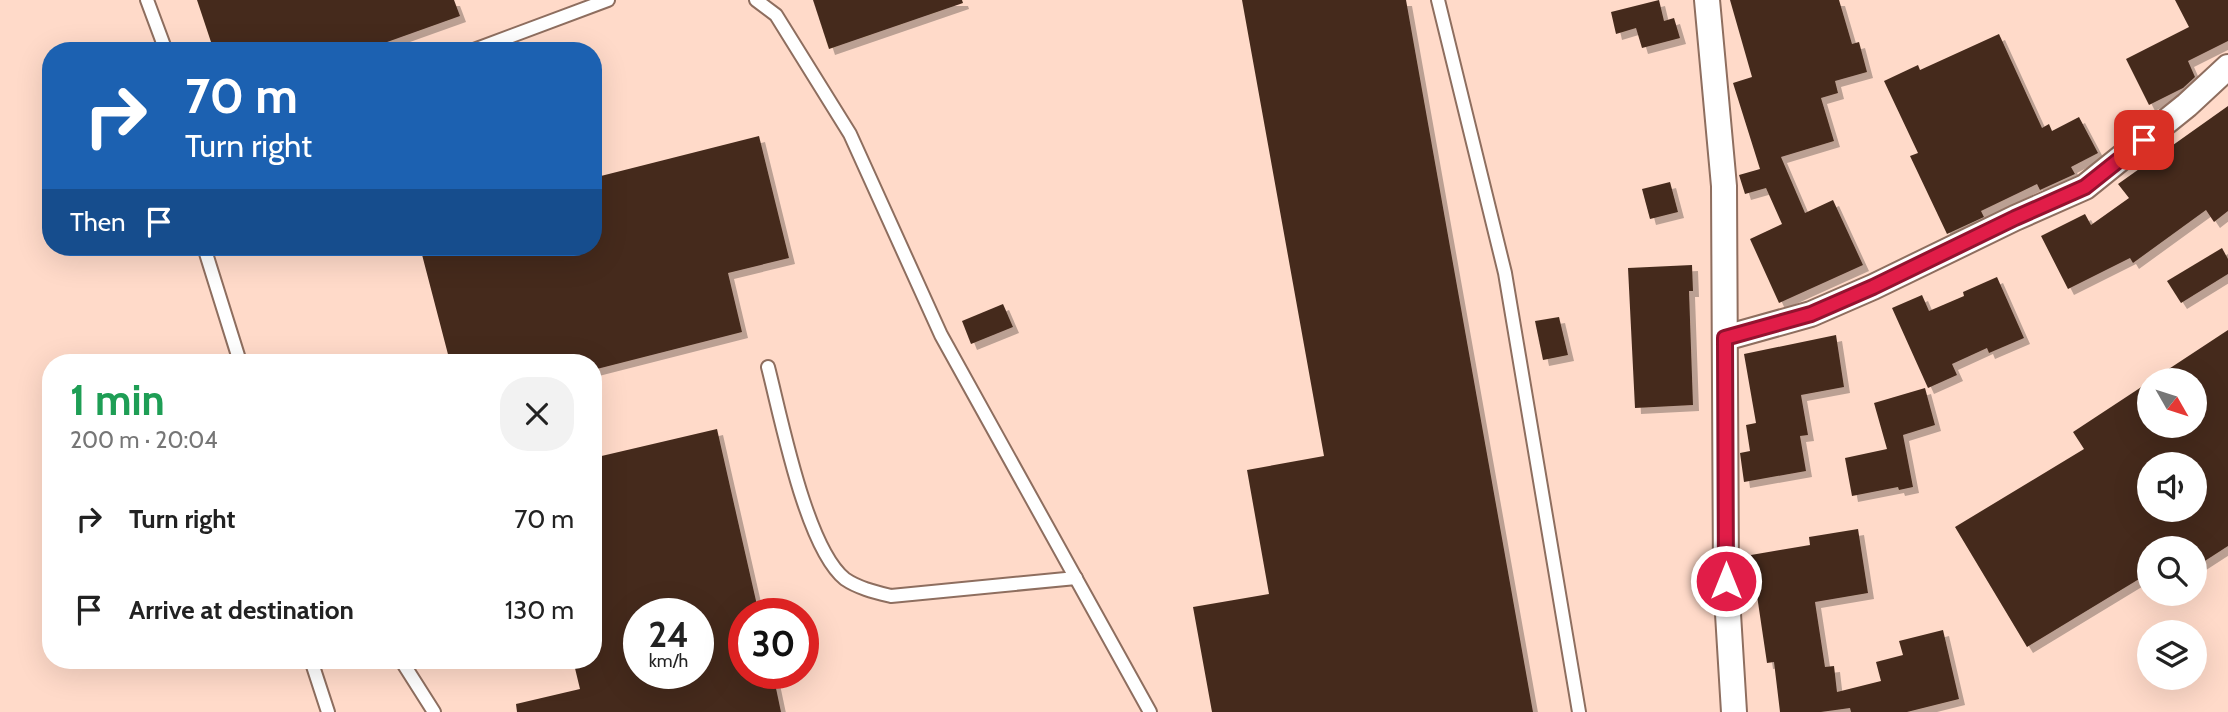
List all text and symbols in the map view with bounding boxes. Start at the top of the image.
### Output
text: 70 m [185,66,298,125]
icon: right [70,70,161,161]
pin [2114,110,2174,170]
icon: arrive [2125,121,2163,159]
text: Turn right [185,126,312,165]
icon: arrive [140,203,178,241]
text: Then [70,206,126,238]
north arrow [2137,368,2207,438]
map controls [2137,368,2207,690]
text: 1 min [70,374,165,426]
button: close [500,377,574,451]
text: 200 m · 20:04 [70,426,218,454]
button: sound [2137,452,2207,522]
icon: right [70,500,108,538]
text: Turn right [129,503,235,535]
text: 70 m [514,503,574,535]
button: search [2137,536,2207,606]
position arrow [1689,544,1763,618]
icon: arrive [70,591,108,629]
text: Arrive at destination [129,594,354,626]
text: 130 m [505,594,574,626]
speed limit sign: 30 [728,598,819,689]
text: 24 [648,613,689,656]
button: layers [2137,620,2207,690]
text: km/h [649,650,688,672]

